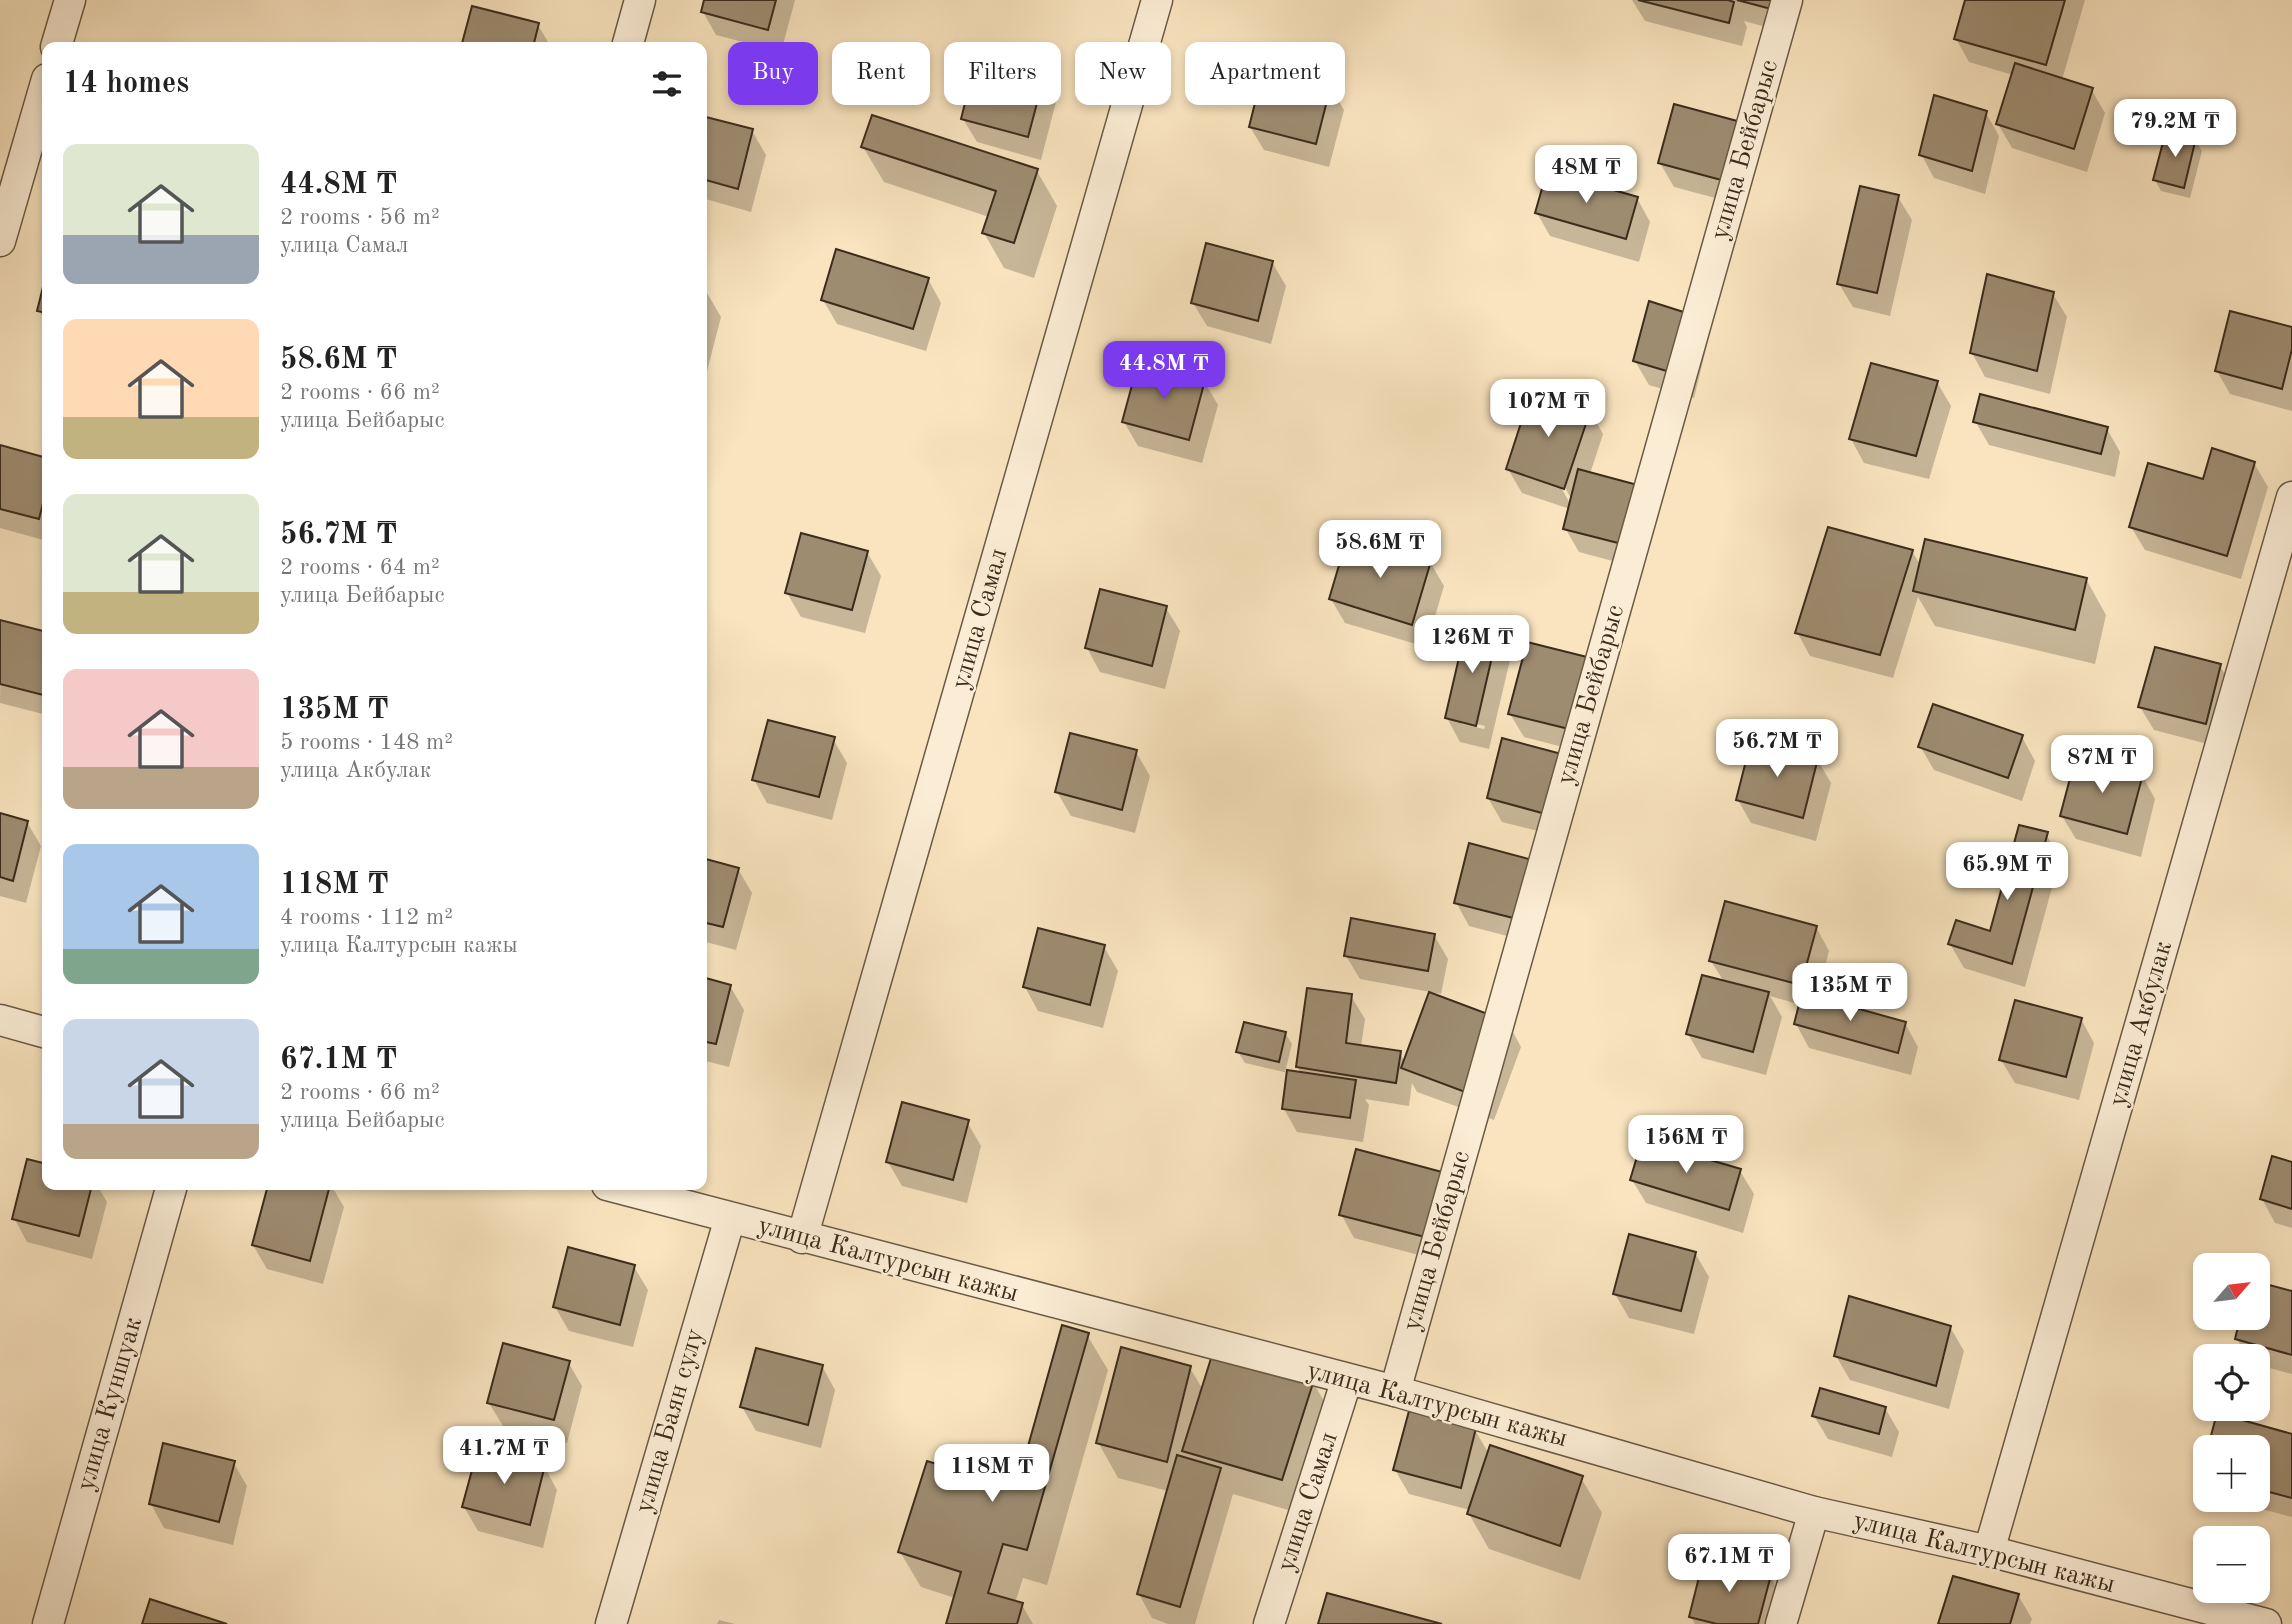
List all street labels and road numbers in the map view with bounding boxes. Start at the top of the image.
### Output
street label: улица Бейбарыс [1707,57,1783,243]
street label: улица Самал [948,546,1012,692]
street label: улица Бейбарыс [1553,602,1629,788]
street label: улица Акбулак [2105,938,2177,1110]
street label: улица Бейбарыс [1399,1148,1475,1334]
street label: улица Калтурсын кажы [755,1213,1021,1307]
street label: улица Куншуак [73,1314,147,1494]
street label: улица Баян сулу [631,1326,709,1516]
street label: улица Калтурсын кажы [1304,1358,1570,1452]
street label: улица Самал [1273,1429,1343,1575]
street label: улица Калтурсын кажы [1851,1508,2117,1598]

